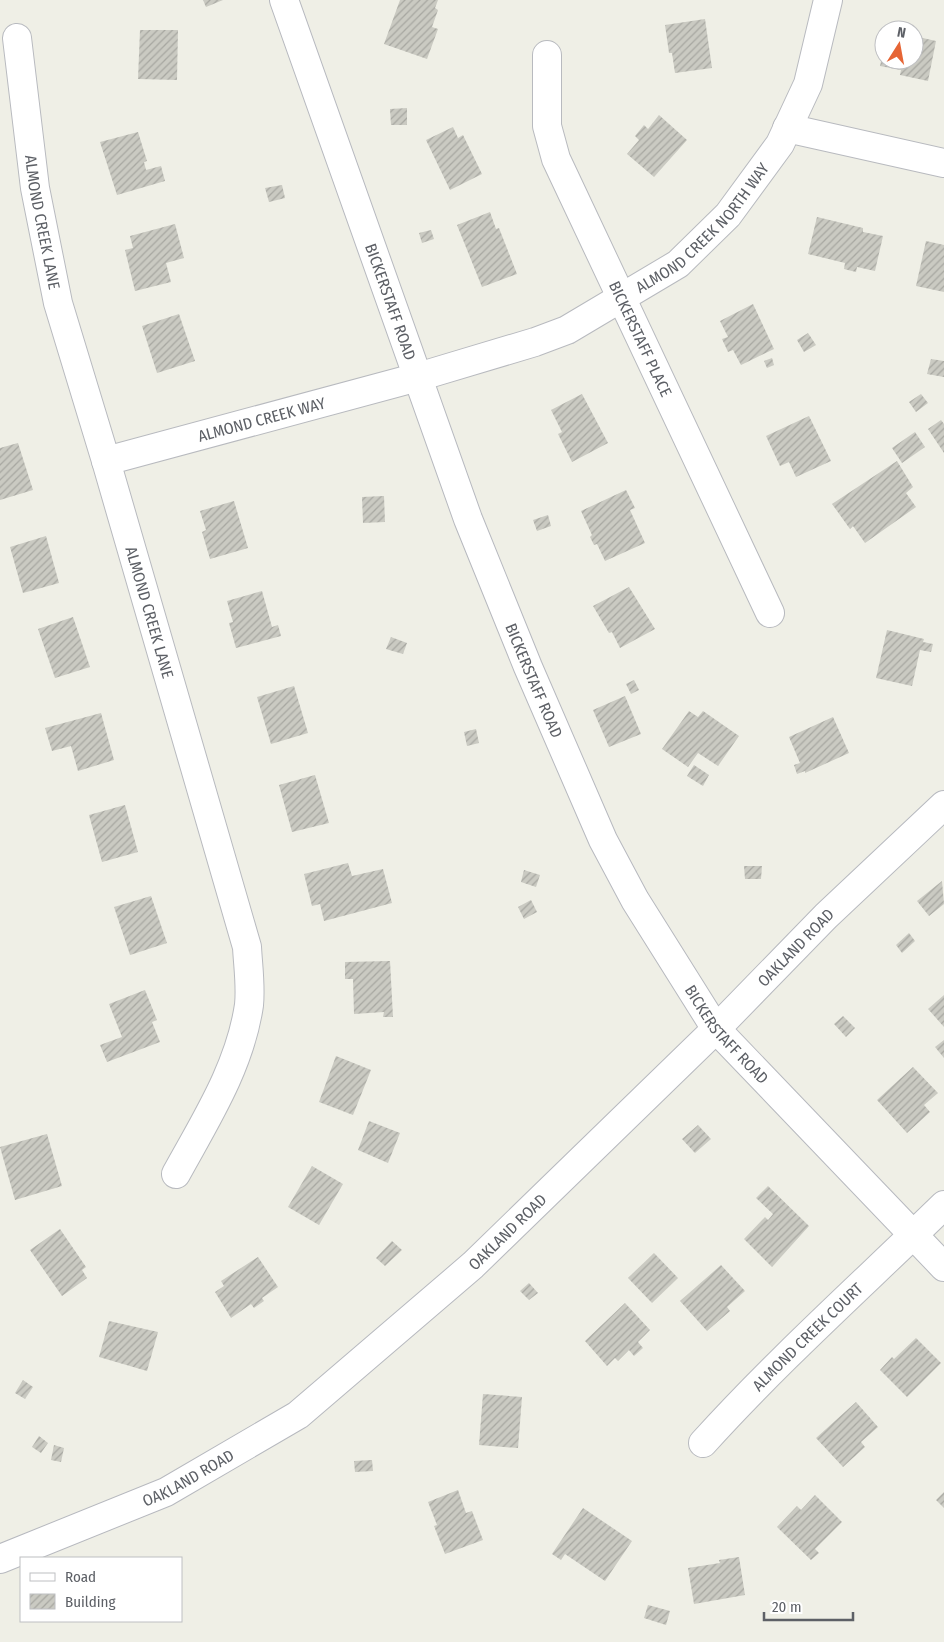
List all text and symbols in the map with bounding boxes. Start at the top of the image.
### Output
north arrow [874,20,924,70]
text: N [896,24,907,42]
street label: ALMOND CREEK LANE [22,154,65,291]
street label: ALMOND CREEK NORTH WAY [632,159,773,297]
street label: BICKERSTAFF ROAD [362,241,420,362]
street label: BICKERSTAFF PLACE [605,278,676,400]
street label: ALMOND CREEK WAY [196,393,327,445]
street label: ALMOND CREEK LANE [122,544,178,680]
street label: BICKERSTAFF ROAD [502,620,567,740]
street label: OAKLAND ROAD [753,904,838,990]
street label: BICKERSTAFF ROAD [681,981,773,1088]
street label: OAKLAND ROAD [464,1190,550,1274]
street label: ALMOND CREEK COURT [748,1278,867,1395]
street label: OAKLAND ROAD [140,1445,237,1510]
legend [20,1557,182,1622]
text: Road [65,1568,96,1586]
scale bar [764,1590,853,1622]
text: Building [65,1593,116,1611]
text: 20 m [772,1598,802,1616]

